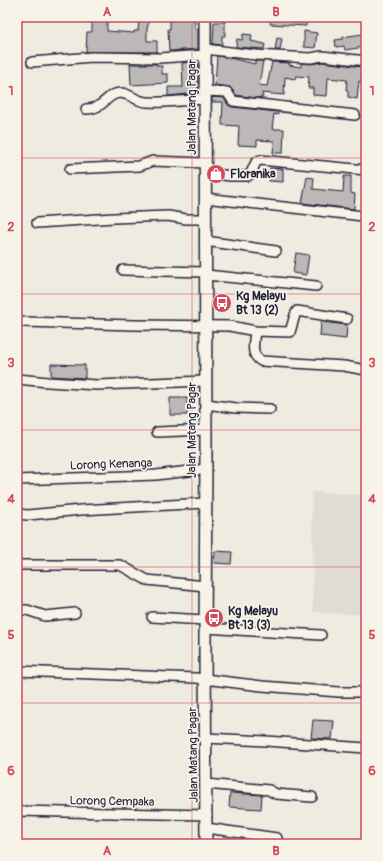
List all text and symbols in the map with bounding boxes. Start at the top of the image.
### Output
text: A [103,4,112,20]
text: B [272,4,280,20]
street label: Jalan Matang Pagar [185,58,200,155]
text: 1 [8,83,14,99]
text: 1 [369,83,375,99]
shop icon: Floranika [205,163,227,185]
place label: Floranika [230,167,276,182]
text: 2 [7,219,15,235]
text: 2 [368,219,376,235]
place label: Kg Melayu Bt 13 (2) [236,289,286,318]
bus stop icon: Kg Melayu Bt 13 (2) [211,292,233,314]
text: 3 [7,355,15,371]
text: 3 [368,355,376,371]
street label: Jalan Matang Pagar [185,381,200,478]
street label: Lorong Kenanga [70,456,153,473]
text: 4 [7,491,15,507]
text: 4 [368,491,376,507]
place label: Kg Melayu Bt 13 (3) [228,604,278,633]
bus stop icon: Kg Melayu Bt 13 (3) [203,607,225,629]
text: 5 [7,627,15,643]
text: 5 [368,627,376,643]
street label: Jalan Matang Pagar [185,706,202,803]
text: 6 [7,763,15,779]
text: 6 [368,763,376,779]
street label: Lorong Cempaka [70,793,155,810]
text: A [103,843,112,859]
text: B [272,843,280,859]

